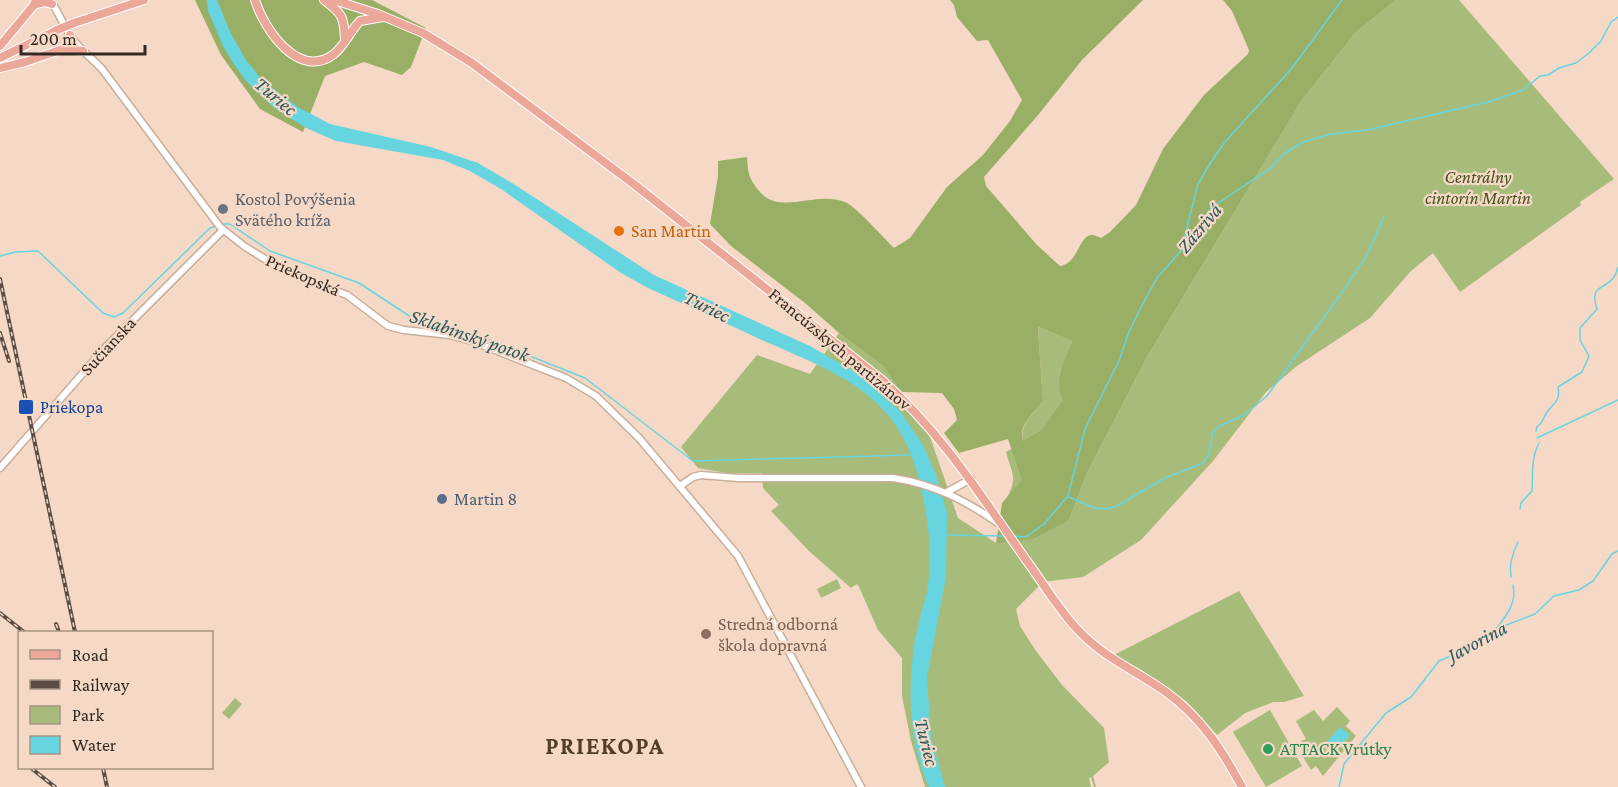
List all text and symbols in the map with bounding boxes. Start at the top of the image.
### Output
scale bar [21,18,146,56]
text: 200 m [30,29,77,49]
water label: Turiec [251,72,302,120]
park label: Centrálny cintorín Martin [1425,167,1531,208]
place label: Kostol Povýšenia Svätého kríža [235,189,356,230]
water label: Zázrivá [1172,198,1226,257]
marker: Kostol Povýšenia Svätého kríža [216,202,230,216]
place label: San Martin [631,221,711,241]
marker: San Martin [612,224,626,238]
street label: Priekopská [263,250,343,300]
street label: Francúzskych partizánov [765,284,916,415]
water label: Turiec [681,286,734,327]
water label: Sklabinský potok [407,304,534,367]
street label: Sučianska [76,313,140,379]
place label: Priekopa [40,397,103,417]
marker: Priekopa [17,398,35,416]
place label: Martin 8 [454,489,517,509]
marker: Martin 8 [435,492,449,506]
place label: Stredná odborná škola dopravná [718,614,838,655]
water label: Javorina [1441,616,1511,668]
marker: Stredná odborná škola dopravná [699,627,713,641]
legend [18,631,213,769]
text: Road [72,645,109,665]
text: Railway [72,675,130,695]
text: Park [72,705,104,725]
water label: Turiec [911,716,944,769]
district label: PRIEKOPA [545,732,665,759]
text: Water [72,735,117,755]
place label: ATTACK Vrútky [1280,739,1392,759]
marker: ATTACK Vrútky [1261,742,1275,756]

